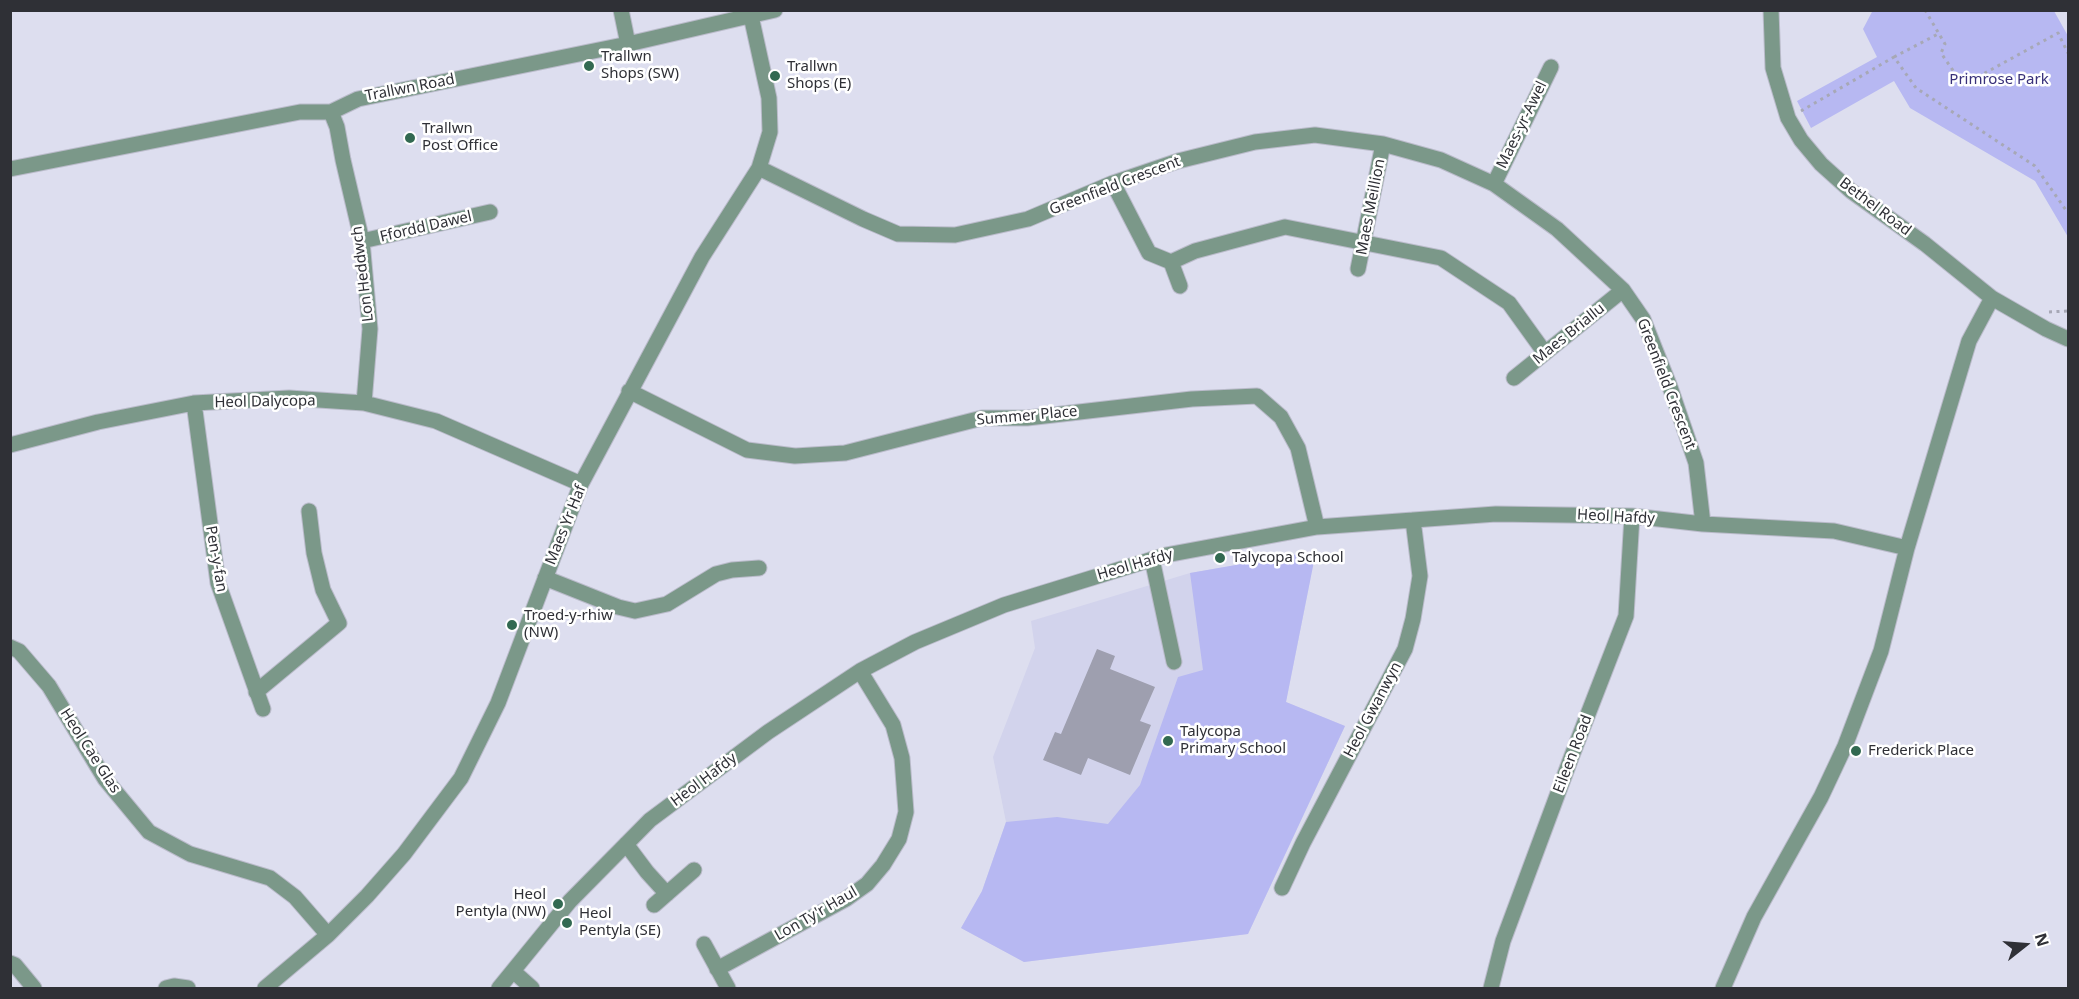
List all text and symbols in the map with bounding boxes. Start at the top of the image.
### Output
place label: Trallwn Shops (SW) [601,48,679,83]
place label: Trallwn Shops (E) [787,58,851,93]
marker: Trallwn Shops (SW) [582,59,596,73]
marker: Trallwn Shops (E) [768,69,782,83]
street label: Trallwn Road [364,71,456,105]
park label: Primrose Park [1949,71,2049,89]
street label: Maes-yr-Awel [1493,78,1551,172]
place label: Trallwn Post Office [422,120,498,155]
marker: Trallwn Post Office [403,131,417,145]
street label: Greenfield Crescent [1047,153,1183,219]
street label: Maes Meillion [1353,157,1389,257]
street label: Bethel Road [1836,174,1914,240]
street label: Ffordd Dawel [378,208,474,246]
street label: Lon Heddwch [348,225,378,323]
street label: Maes Briallu [1530,300,1608,368]
street label: Greenfield Crescent [1633,316,1699,452]
street label: Heol Dalycopa [214,392,316,412]
street label: Summer Place [976,403,1078,429]
street label: Maes Yr Haf [542,483,590,567]
street label: Heol Hafdy [1577,506,1655,528]
street label: Pen-y-fan [201,524,231,594]
street label: Heol Hafdy [1095,546,1175,584]
place label: Talycopa School [1232,549,1344,567]
marker: Talycopa School [1213,551,1227,565]
place label: Troed-y-rhiw (NW) [524,607,613,642]
marker: Troed-y-rhiw (NW) [505,618,519,632]
street label: Heol Gwanwyn [1340,659,1406,761]
street label: Heol Cae Glas [56,705,124,797]
street label: Eileen Road [1550,712,1596,796]
place label: Talycopa Primary School [1180,723,1286,758]
marker: Talycopa Primary School [1161,734,1175,748]
place label: Frederick Place [1868,742,1974,760]
marker: Frederick Place [1849,744,1863,758]
street label: Heol Hafdy [667,749,741,811]
street label: Lon Ty'r Haul [772,883,860,945]
place label: Heol Pentyla (NW) [456,886,546,921]
marker: Heol Pentyla (NW) [551,897,565,911]
place label: Heol Pentyla (SE) [579,905,661,940]
north arrow [1995,915,2055,975]
marker: Heol Pentyla (SE) [560,916,574,930]
text: N [2030,930,2055,949]

